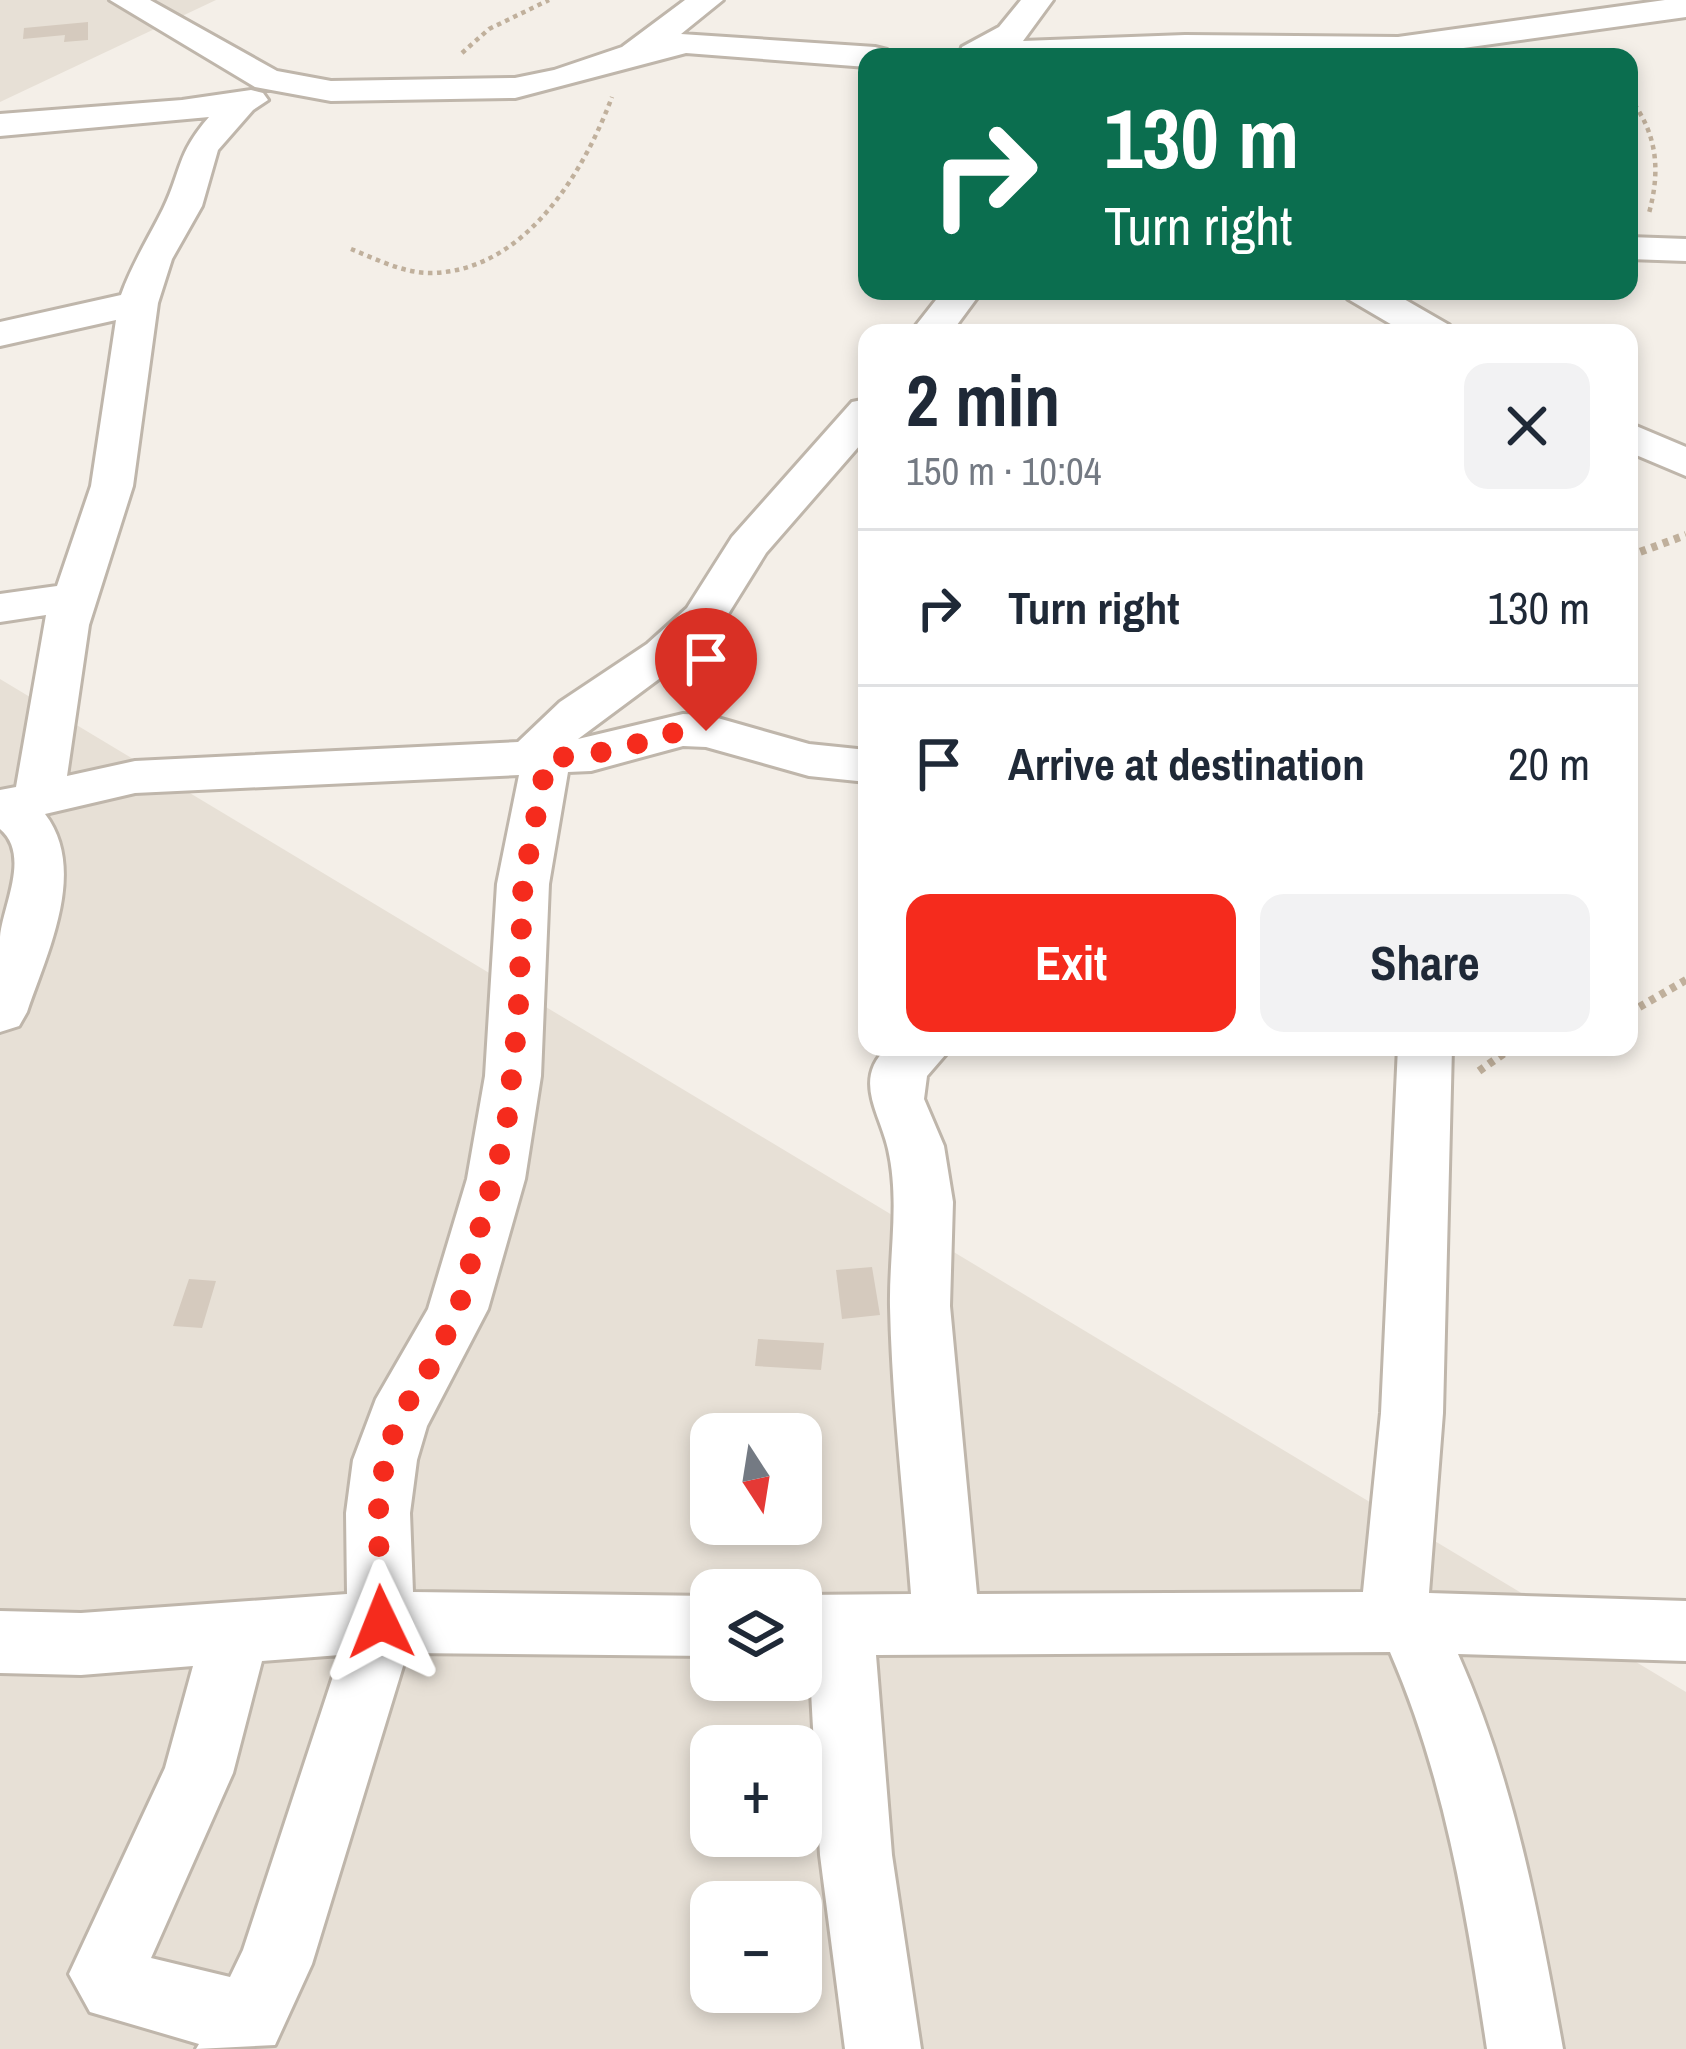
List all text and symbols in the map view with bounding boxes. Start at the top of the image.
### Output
text: 130 m [1104,81,1299,194]
icon: right [906,96,1062,252]
text: Turn right [1104,189,1292,262]
text: 2 min [906,351,1060,448]
button: close [1464,363,1590,489]
text: 150 m · 10:04 [906,445,1102,497]
icon: right [906,575,972,641]
text: Turn right [1008,577,1180,638]
text: 130 m [1487,577,1590,638]
pin [655,608,757,731]
icon: arrive [673,626,739,692]
icon: arrive [906,731,972,797]
text: Arrive at destination [1008,733,1365,794]
text: 20 m [1508,733,1590,794]
button: Exit [906,894,1236,1032]
button: Share [1260,894,1590,1032]
north arrow [690,1413,822,1545]
map controls [690,1413,822,2013]
position arrow [318,1559,444,1685]
button: layers [690,1569,822,1701]
button: + [690,1725,822,1857]
button: − [690,1881,822,2013]

